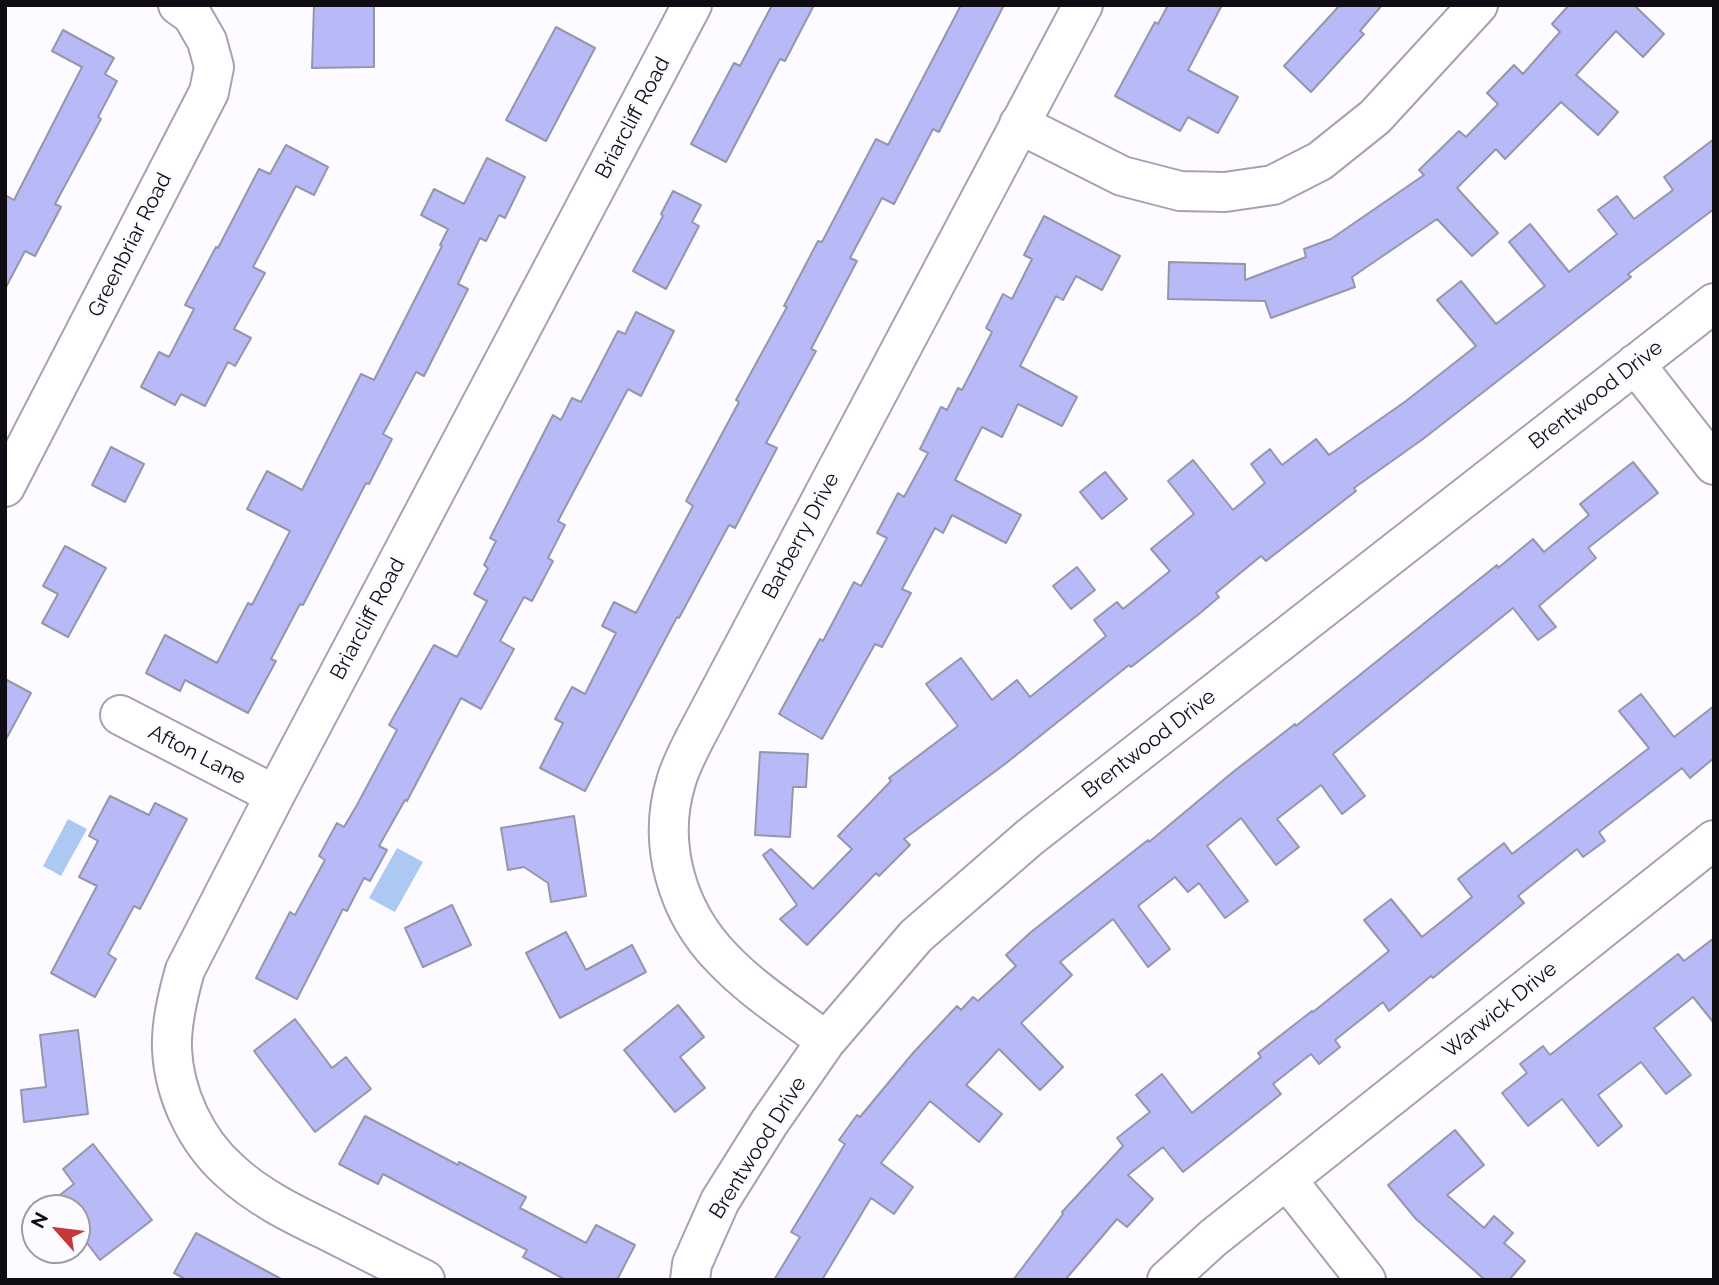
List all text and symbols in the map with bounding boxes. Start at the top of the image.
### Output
street label: Briarcliff Road [590,53,676,183]
street label: Greenbriar Road [83,169,177,321]
street label: Brentwood Drive [1524,335,1668,455]
street label: Barberry Drive [757,468,845,604]
street label: Briarcliff Road [325,554,411,684]
street label: Brentwood Drive [1077,684,1221,804]
street label: Afton Lane [144,720,250,790]
street label: Warwick Drive [1438,956,1562,1064]
street label: Brentwood Drive [704,1072,812,1224]
north arrow [21,1194,91,1264]
text: N [26,1209,52,1232]

